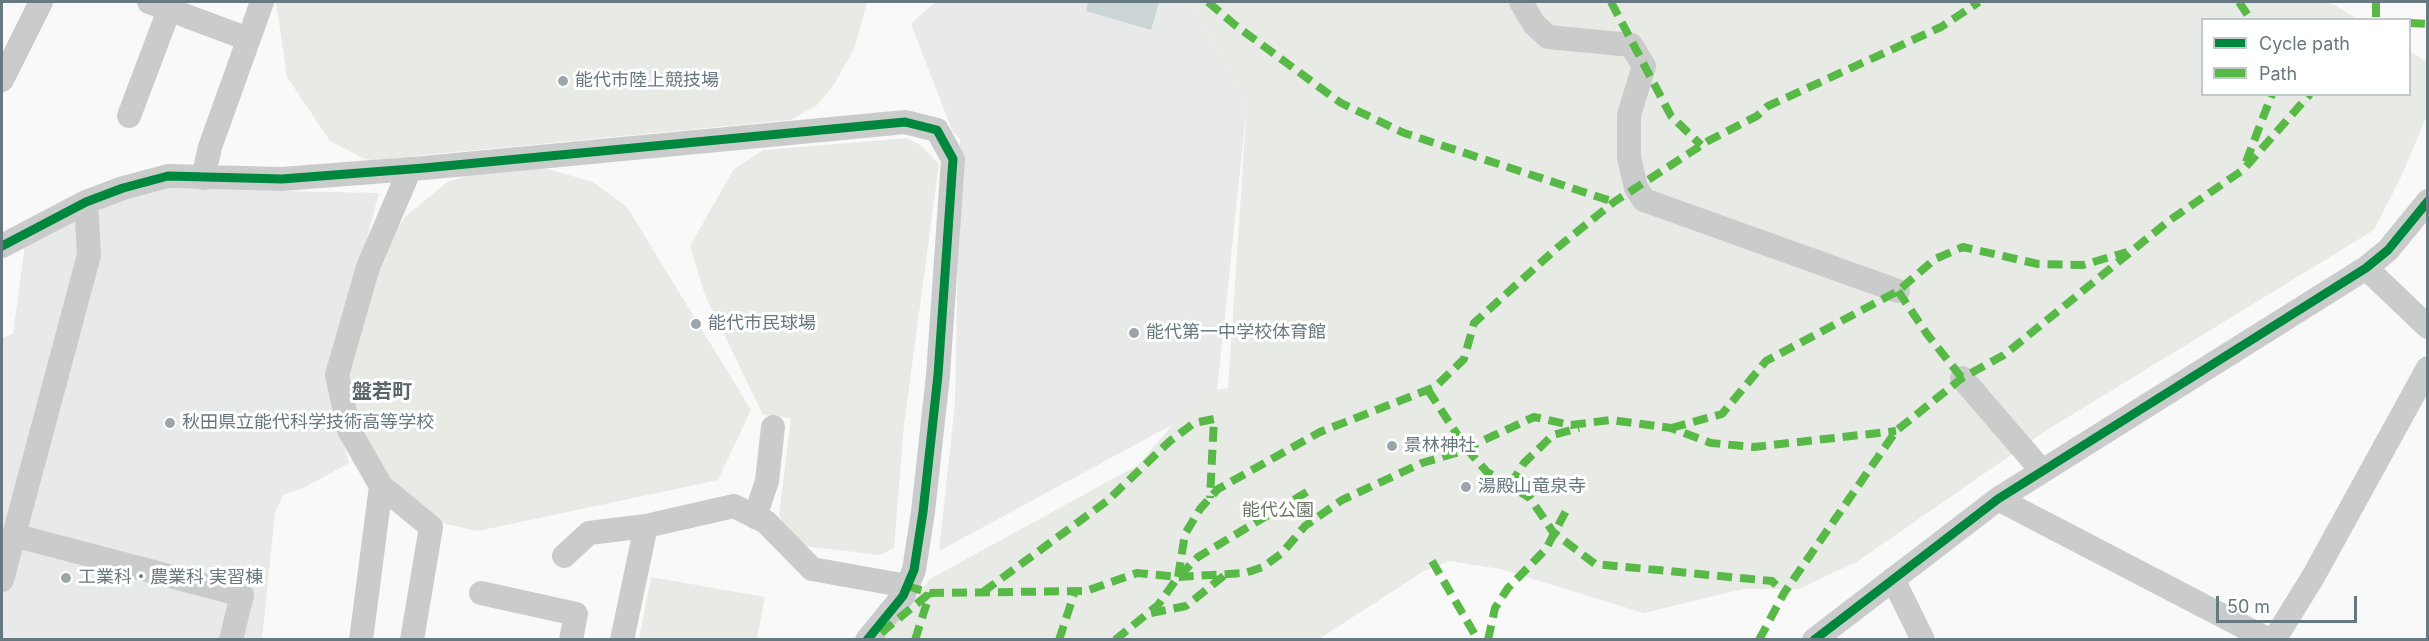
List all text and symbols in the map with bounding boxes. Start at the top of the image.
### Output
legend [2201,18,2411,96]
text: Cycle path [2259,33,2350,54]
text: Path [2259,63,2297,84]
place label: 能代市陸上競技場 [575,70,719,92]
marker: 能代市陸上競技場 [556,74,570,88]
place label: 能代市民球場 [708,313,816,335]
marker: 能代市民球場 [689,317,703,331]
place label: 能代第一中学校体育館 [1146,322,1326,344]
marker: 能代第一中学校体育館 [1127,326,1141,340]
district label: 盤若町 [352,380,412,404]
place label: 秋田県立能代科学技術高等学校 [182,412,434,434]
marker: 秋田県立能代科学技術高等学校 [163,416,177,430]
place label: 景林神社 [1404,435,1476,457]
marker: 景林神社 [1385,439,1399,453]
place label: 湯殿山竜泉寺 [1478,476,1586,498]
marker: 湯殿山竜泉寺 [1459,480,1473,494]
park label: 能代公園 [1242,500,1314,522]
place label: 工業科・農業科 実習棟 [78,567,263,589]
marker: 工業科・農業科 実習棟 [59,571,73,585]
scale bar [2219,584,2360,622]
text: 50 m [2227,596,2270,617]

